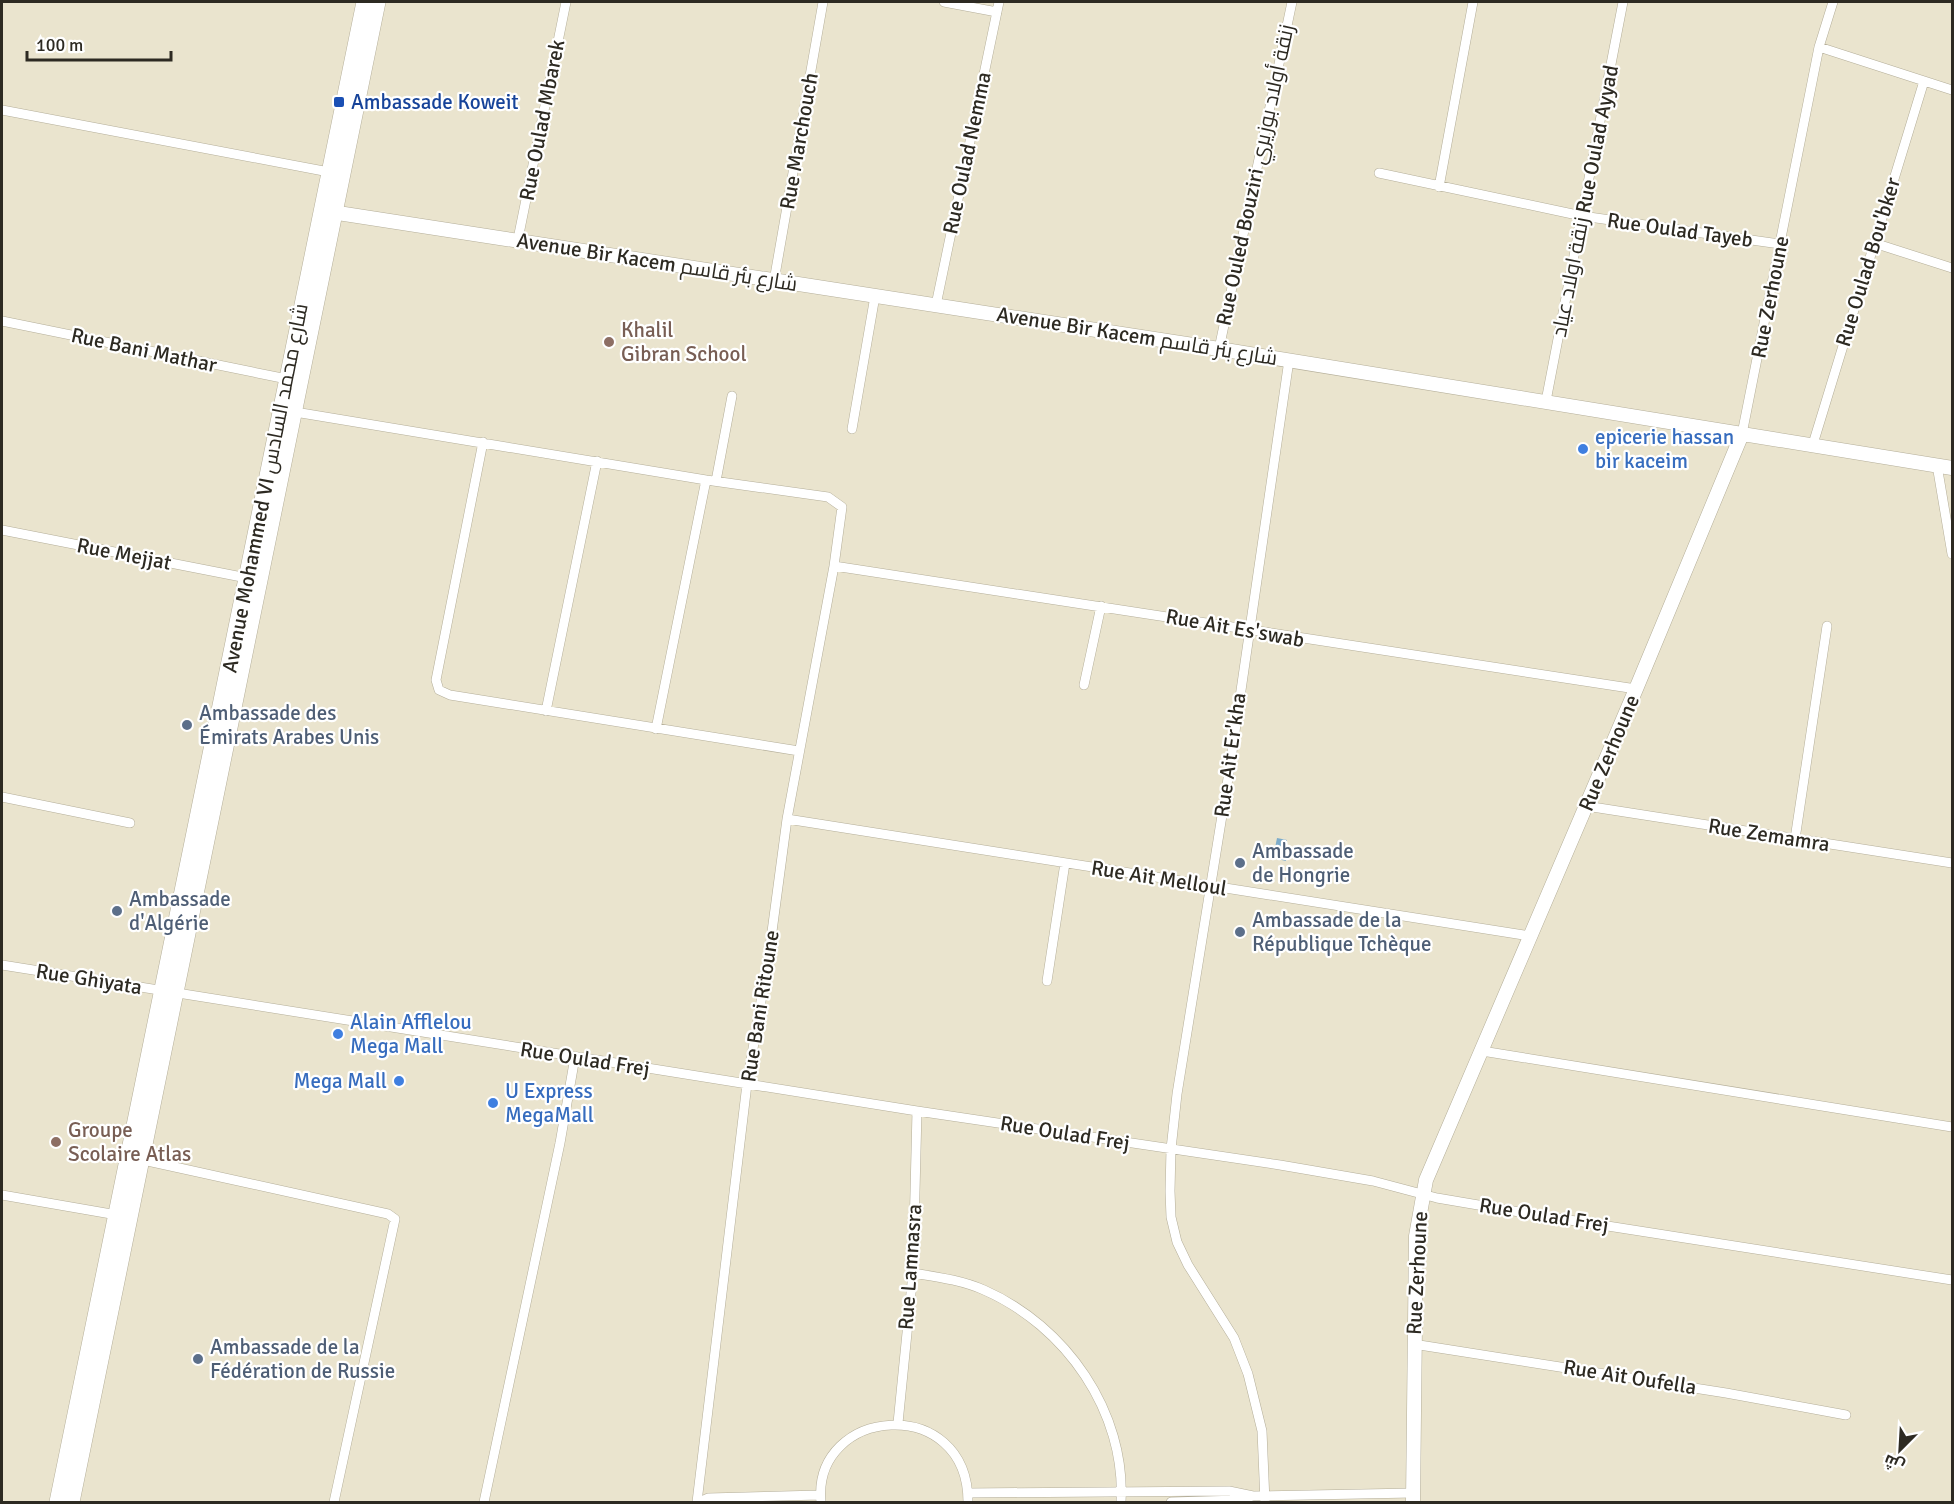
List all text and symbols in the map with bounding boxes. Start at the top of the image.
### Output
street label: Rue Ouled Bouziri زنقة أولاد بوزيري [1210,22,1303,329]
scale bar [27,24,171,62]
text: 100 m [36,34,83,56]
street label: Rue Oulad Mbarek [514,37,570,203]
street label: زنقة اولاد عياد Rue Oulad Ayyad [1546,63,1624,339]
street label: Rue Oulad Nemma [937,69,997,237]
street label: Rue Marchouch [774,70,824,212]
place label: Ambassade Koweit [351,89,519,115]
marker: Ambassade Koweit [332,95,346,109]
street label: Rue Oulad Bou'bker [1830,174,1906,350]
street label: Rue Oulad Tayeb [1605,207,1755,253]
street label: Avenue Bir Kacem شارع بئر قاسم [515,227,799,298]
street label: Rue Zerhoune [1745,234,1795,360]
street label: Avenue Mohammed VI شارع محمد السادس [216,301,315,675]
street label: Avenue Bir Kacem شارع بئر قاسم [995,301,1279,372]
place label: Khalil Gibran School [621,317,747,367]
street label: Rue Bani Mathar [69,322,220,378]
marker: Khalil Gibran School [602,335,616,349]
place label: epicerie hassan bir kaceim [1595,424,1734,474]
marker: epicerie hassan bir kaceim [1576,442,1590,456]
street label: Rue Mejjat [75,532,173,576]
street label: Rue Ait Es'swab [1164,603,1306,653]
street label: Rue Ait Er'kha [1208,691,1252,819]
street label: Rue Zerhoune [1573,691,1645,815]
place label: Ambassade des Émirats Arabes Unis [199,700,379,750]
marker: Ambassade des Émirats Arabes Unis [180,718,194,732]
street label: Rue Zemamra [1706,813,1832,857]
place label: Ambassade de Hongrie [1252,838,1354,888]
street label: Rue Ait Melloul [1089,854,1229,902]
marker: Ambassade de Hongrie [1233,856,1247,870]
place label: Ambassade d'Algérie [129,886,231,936]
marker: Ambassade d'Algérie [110,904,124,918]
place label: Ambassade de la République Tchèque [1252,907,1431,957]
marker: Ambassade de la République Tchèque [1233,925,1247,939]
street label: Rue Bani Ritoune [735,928,785,1084]
street label: Rue Ghiyata [34,958,144,1000]
place label: Alain Afflelou Mega Mall [350,1009,472,1059]
marker: Alain Afflelou Mega Mall [331,1027,345,1041]
street label: Rue Oulad Frej [518,1036,652,1082]
place label: Mega Mall [293,1068,387,1094]
marker: Mega Mall [392,1074,406,1088]
place label: U Express MegaMall [505,1078,594,1128]
marker: U Express MegaMall [486,1096,500,1110]
street label: Rue Oulad Frej [998,1110,1132,1156]
place label: Groupe Scolaire Atlas [68,1117,191,1167]
marker: Groupe Scolaire Atlas [49,1135,63,1149]
street label: Rue Oulad Frej [1477,1192,1611,1238]
street label: Rue Lamnasra [893,1203,927,1331]
street label: Rue Zerhoune [1401,1210,1433,1336]
place label: Ambassade de la Fédération de Russie [210,1334,395,1384]
marker: Ambassade de la Fédération de Russie [191,1352,205,1366]
street label: Rue Ait Oufella [1562,1354,1698,1400]
north arrow [1870,1420,1930,1480]
text: ش [1881,1449,1908,1476]

